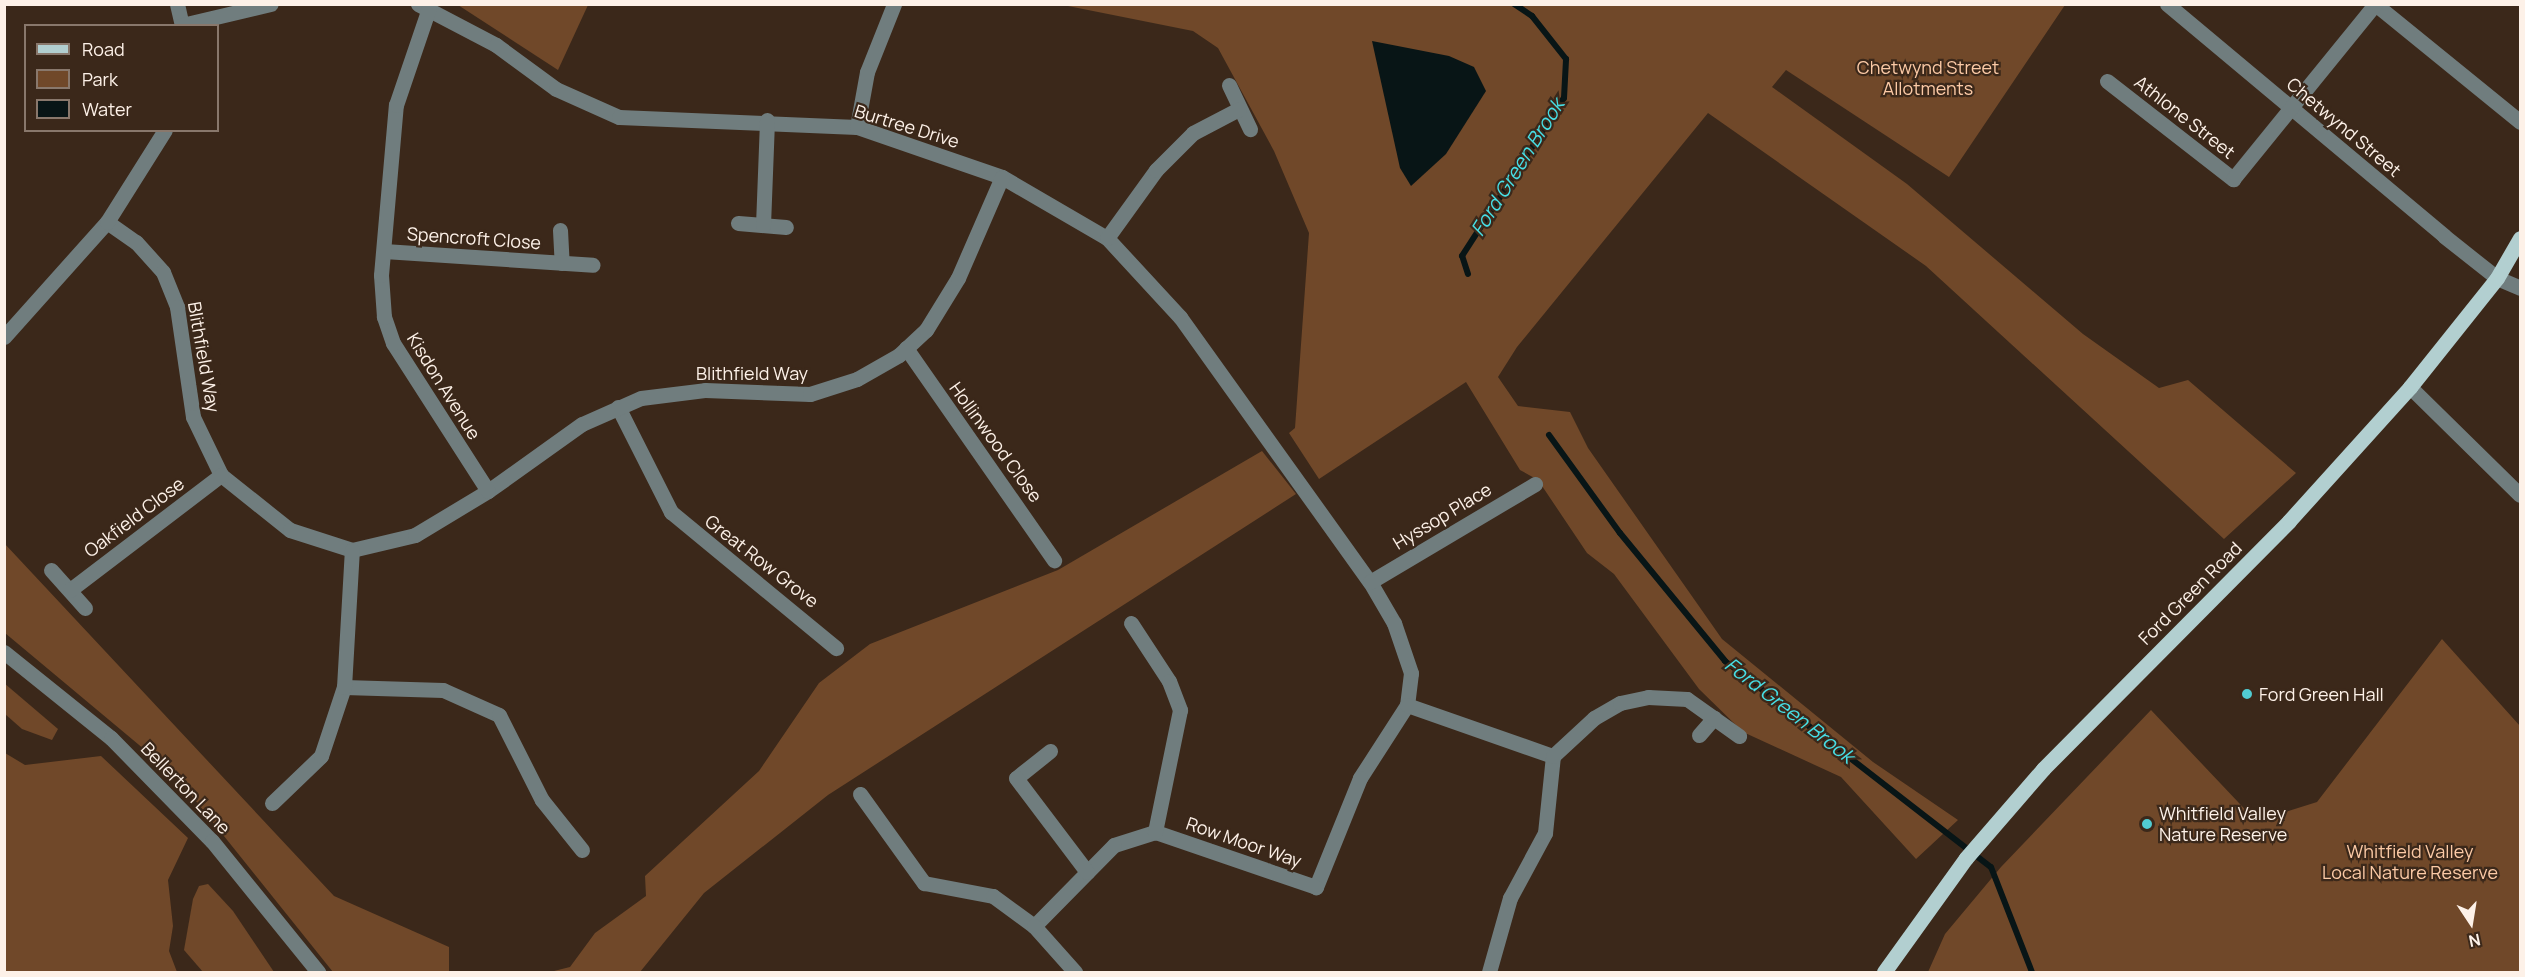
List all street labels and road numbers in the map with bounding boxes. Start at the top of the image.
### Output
street label: Athlone Street [2131,71,2239,163]
street label: Chetwynd Street [2283,73,2405,181]
street label: Burtree Drive [852,100,962,152]
street label: Spencroft Close [406,223,542,253]
street label: Blithfield Way [184,300,224,414]
street label: Kisdon Avenue [403,329,485,443]
street label: Blithfield Way [696,362,808,384]
street label: Hollinwood Close [945,378,1047,506]
street label: Oakfield Close [80,472,188,562]
street label: Hyssop Place [1389,478,1495,554]
street label: Great Row Grove [701,510,823,612]
street label: Ford Green Road [2134,537,2246,649]
street label: Bellerton Lane [137,738,235,838]
street label: Row Moor Way [1183,812,1305,872]

